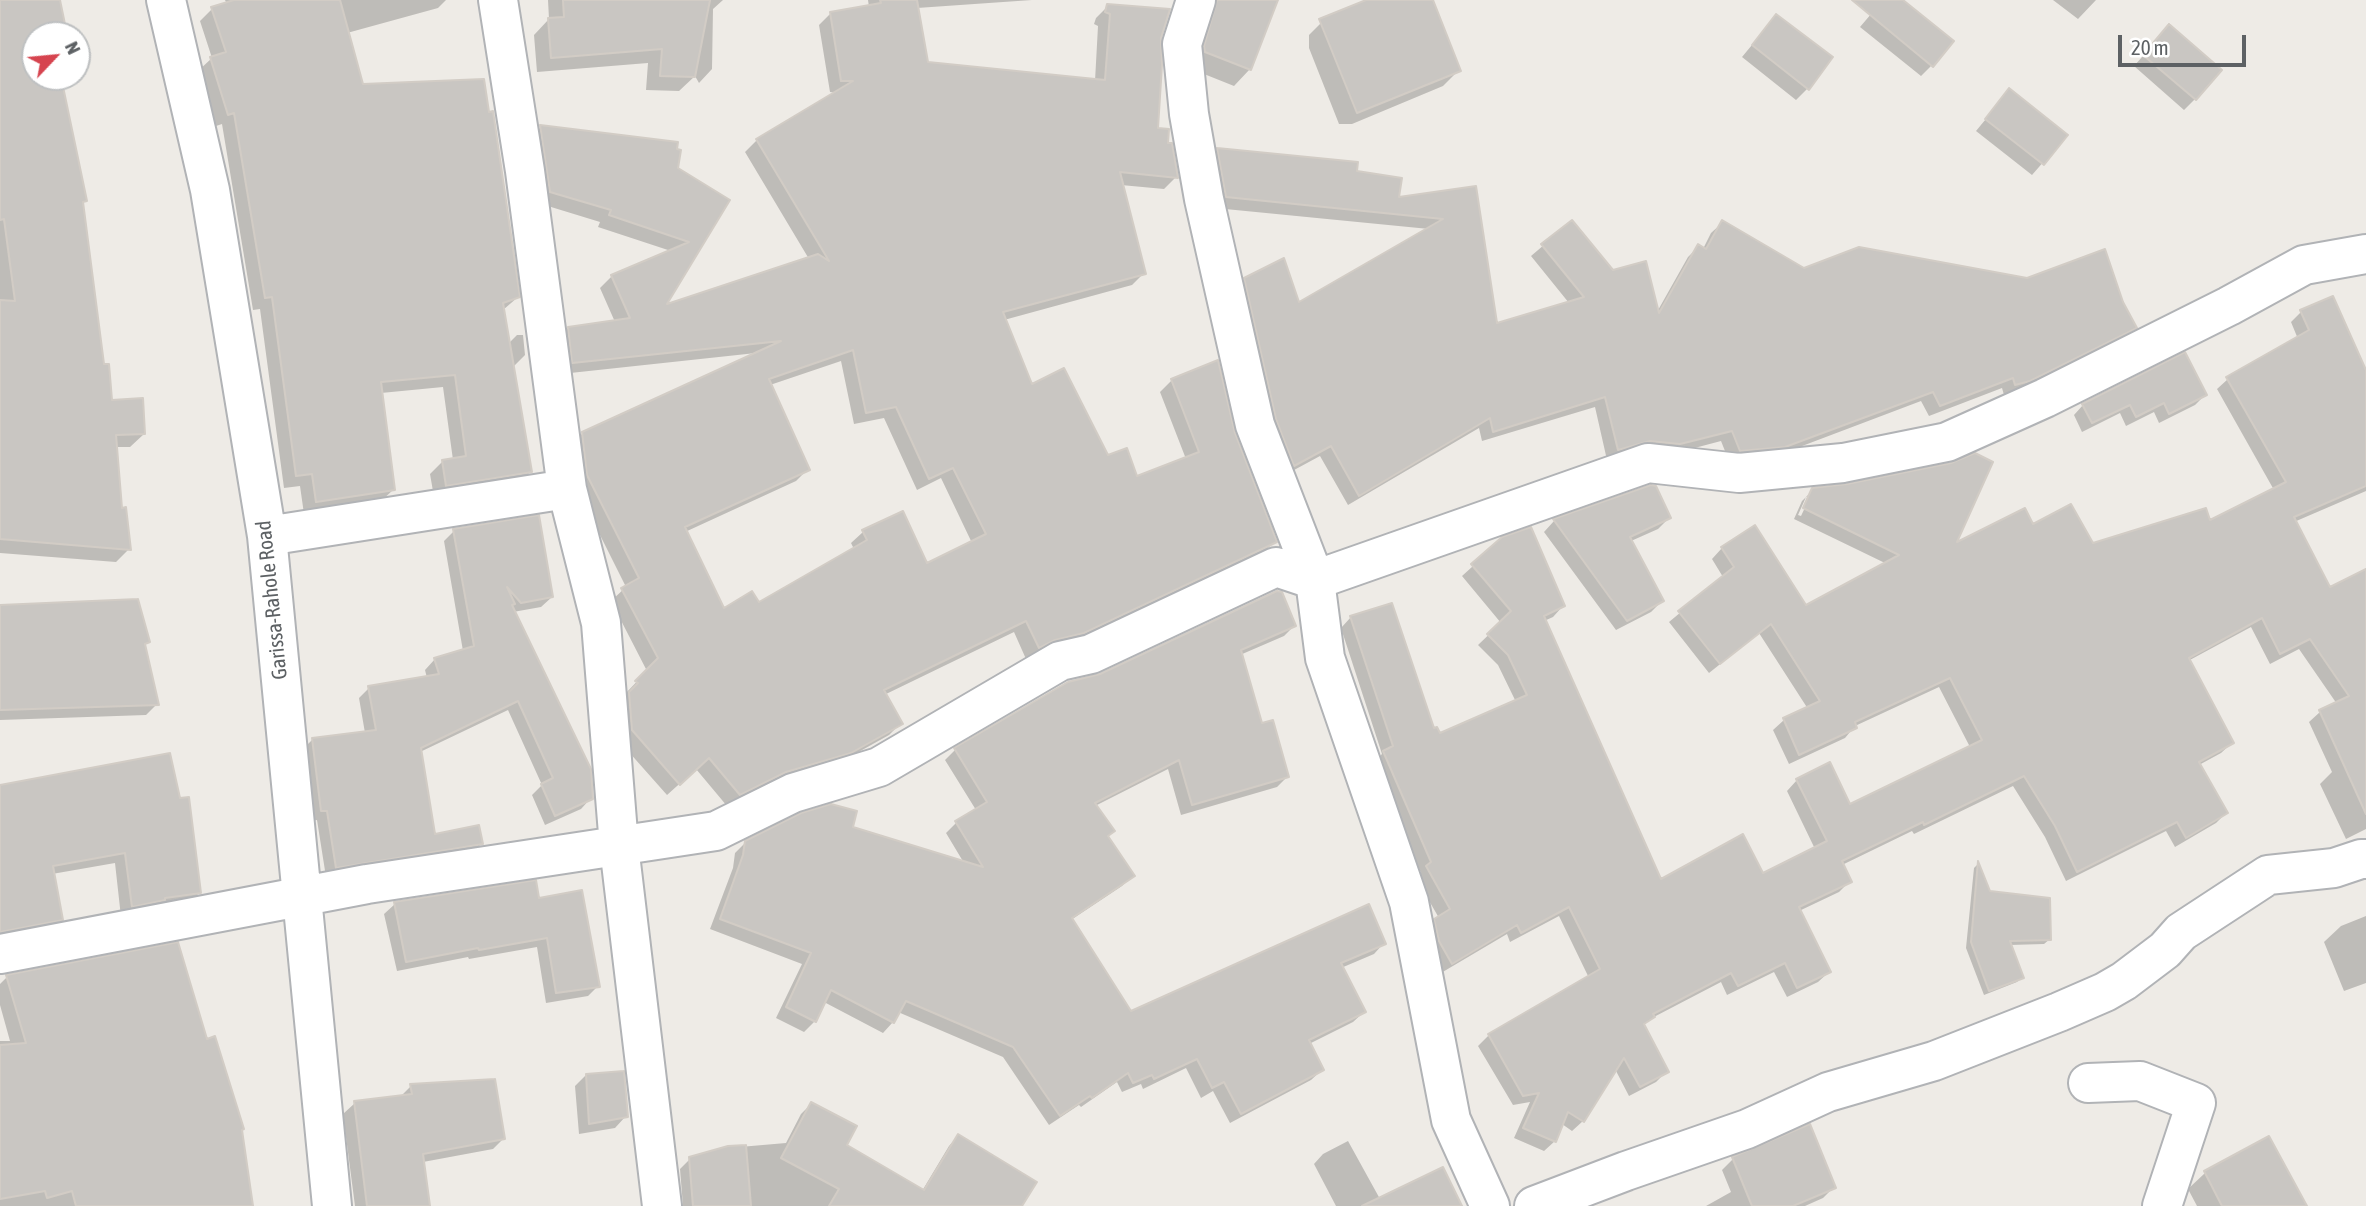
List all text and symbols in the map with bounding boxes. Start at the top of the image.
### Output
north arrow [21,21,91,91]
scale bar [2121,21,2249,65]
text: 20 m [2131,35,2169,59]
text: N [61,38,85,58]
street label: Garissa-Rahole Road [251,519,293,681]

